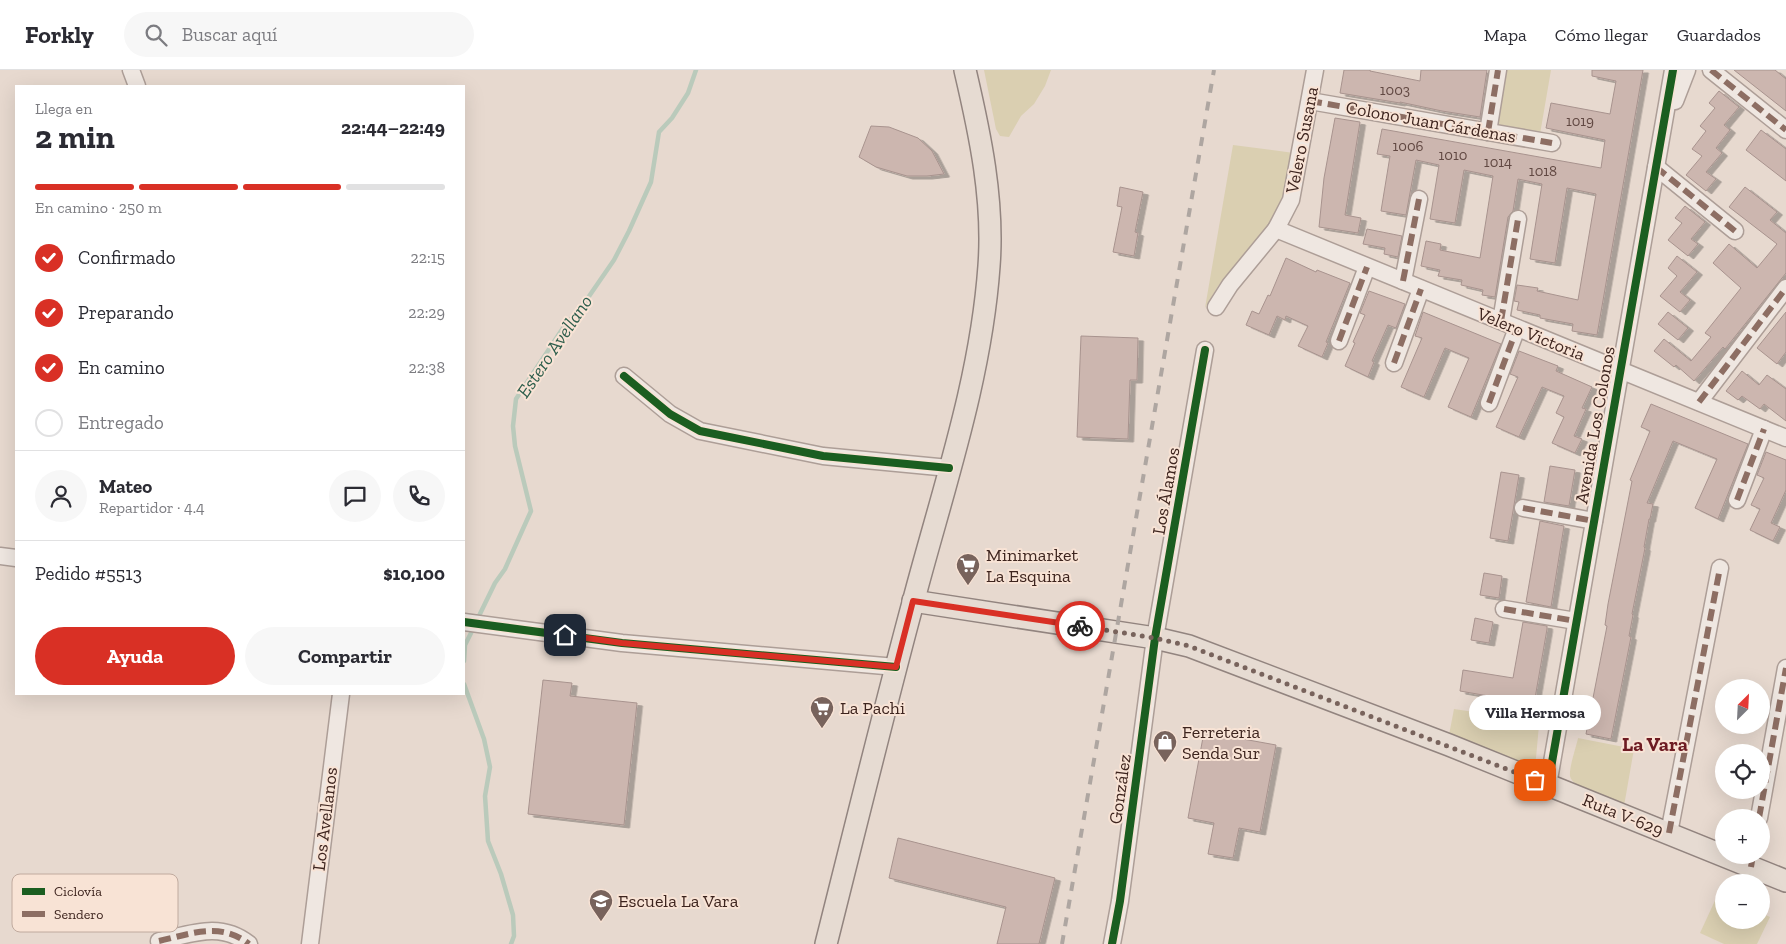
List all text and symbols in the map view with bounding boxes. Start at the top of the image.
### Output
search box [124,12,474,57]
text: Forkly [25,20,94,49]
icon: search [142,21,170,49]
text: Buscar aquí [182,23,277,46]
text: Mapa [1484,24,1527,46]
text: Cómo llegar [1555,24,1649,46]
text: Guardados [1677,24,1761,46]
house number: 1003 [1380,81,1410,99]
street label: Velero Susana [1281,84,1323,196]
street label: Colono Juan Cárdenas [1344,96,1518,148]
text: Llega en [35,99,92,118]
house number: 1019 [1566,112,1594,130]
text: 22:44–22:49 [341,116,445,139]
text: 2 min [35,118,115,156]
house number: 1006 [1392,137,1424,155]
house number: 1010 [1439,146,1467,164]
house number: 1014 [1484,153,1512,171]
house number: 1018 [1529,162,1557,180]
text: En camino · 250 m [35,198,162,217]
icon: check [35,244,63,272]
text: Confirmado [78,246,175,269]
text: 22:15 [411,248,445,267]
water label: Estero Avellano [512,291,597,402]
icon: check [35,299,63,327]
text: Preparando [78,301,174,324]
street label: Velero Victoria [1473,302,1588,366]
text: 22:29 [408,303,445,322]
street label: Avenida Los Colonos [1570,344,1620,505]
icon: check [35,354,63,382]
text: En camino [78,356,165,379]
text: 22:38 [409,358,445,377]
text: Entregado [78,411,164,434]
street label: Los Álamos [1148,446,1185,536]
button: person [35,470,87,522]
button: chat [329,470,381,522]
button: phone [393,470,445,522]
text: Mateo [99,475,152,498]
text: Repartidor · 4.4 [99,498,205,517]
place label: Minimarket La Esquina [986,544,1078,587]
supermarket icon: Minimarket La Esquina [955,552,981,586]
text: Pedido #5513 [35,562,142,585]
text: $10,100 [383,562,445,585]
courier [1055,601,1105,651]
icon: bike [1066,612,1094,640]
pin [544,614,586,656]
icon: home [551,621,579,649]
button: Ayuda [35,627,235,685]
button: Compartir [245,627,445,685]
north arrow [1715,679,1770,734]
map controls [1715,679,1770,929]
supermarket icon: La Pachi [809,695,835,729]
callout: Villa Hermosa [1469,695,1601,730]
place label: La Pachi [840,697,905,719]
text: Villa Hermosa [1485,703,1585,722]
place label: Ferreteria Senda Sur [1182,721,1260,764]
shop icon: Ferreteria Senda Sur [1152,729,1178,763]
district label: La Vara [1622,732,1688,756]
button: locate [1715,744,1770,799]
street label: González [1104,752,1136,826]
pin [1514,759,1556,801]
street label: Los Avellanos [308,766,342,872]
icon: bag [1521,766,1549,794]
street label: Ruta V-629 [1579,789,1667,841]
button: + [1715,809,1770,864]
legend [12,874,178,932]
button: − [1715,874,1770,929]
text: Ciclovía [54,883,102,900]
school or university icon: Escuela La Vara [588,888,614,922]
place label: Escuela La Vara [618,890,739,912]
text: Sendero [54,906,103,923]

